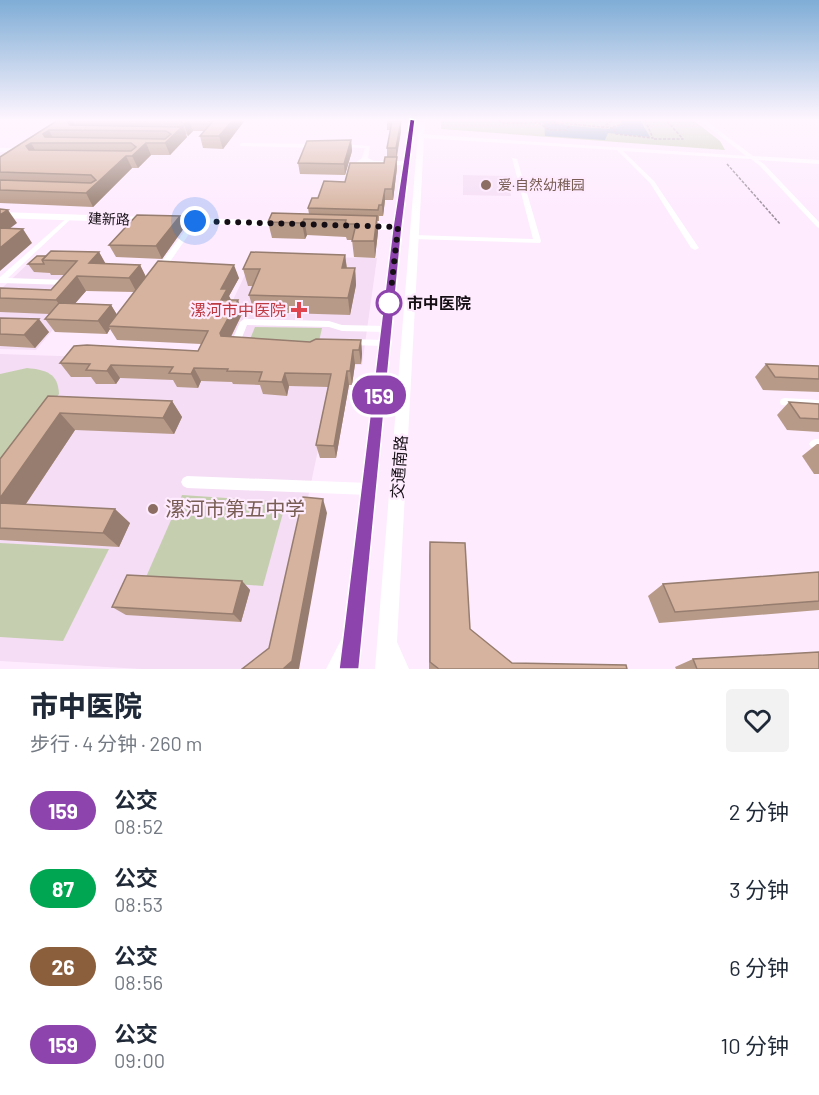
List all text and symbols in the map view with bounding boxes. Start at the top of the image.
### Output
place label: 爱·自然幼稚园 [498,176,585,193]
marker: 爱·自然幼稚园 [479,178,493,192]
your location [180,206,210,236]
street label: 建新路 [88,209,130,228]
marker: 市中医院 [376,290,402,316]
place label: 市中医院 [407,293,471,312]
place label: 漯河市中医院 [190,300,286,319]
marker: 漯河市中医院 [290,301,308,319]
line badge: 159 [344,376,413,414]
text: 159 [364,383,394,408]
street label: 交通南路 [387,434,410,500]
place label: 漯河市第五中学 [165,496,305,520]
marker: 漯河市第五中学 [146,502,160,516]
text: 市中医院 [30,688,142,722]
button: heart [726,689,789,752]
text: 步行 · 4 分钟 · 260 m [30,731,202,755]
text: 公交 [114,786,158,812]
text: 159 [48,798,78,823]
text: 2 分钟 [729,798,789,824]
text: 08:52 [114,814,164,838]
text: 公交 [114,864,158,890]
text: 87 [52,876,74,901]
text: 3 分钟 [729,876,789,902]
text: 08:53 [114,892,163,916]
text: 公交 [114,942,158,968]
text: 26 [51,954,75,979]
text: 6 分钟 [729,954,789,980]
text: 08:56 [114,970,163,994]
text: 公交 [114,1020,158,1046]
text: 159 [48,1032,78,1057]
text: 10 分钟 [720,1032,789,1058]
text: 09:00 [114,1048,165,1072]

